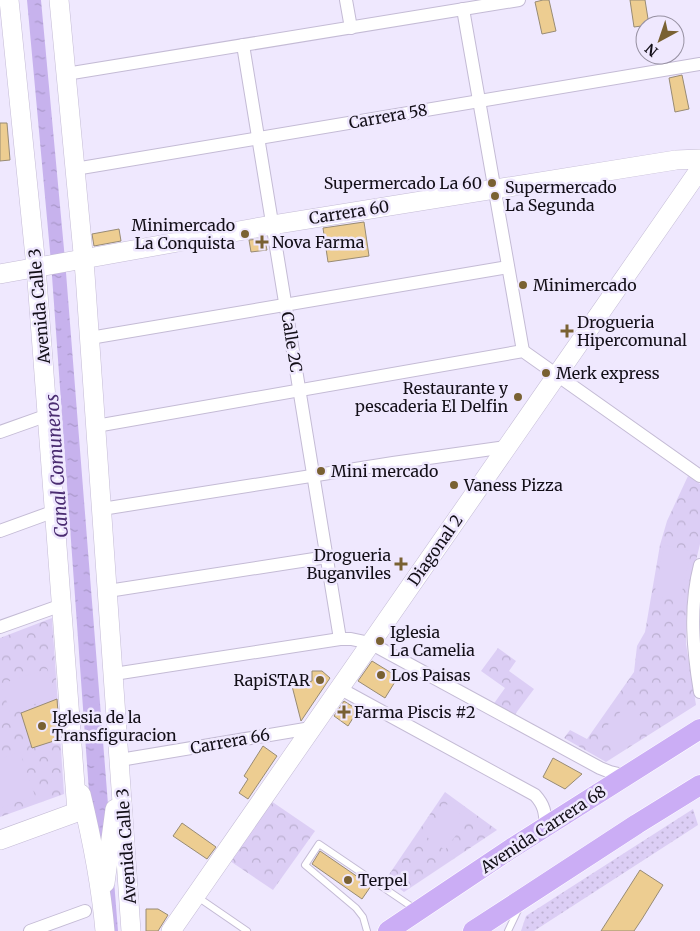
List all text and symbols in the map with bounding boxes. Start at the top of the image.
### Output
north arrow [635,15,685,65]
text: N [642,40,662,60]
street label: Carrera 58 [347,99,429,133]
place label: Supermercado La 60 [324,173,482,193]
marker: Supermercado La 60 [486,177,498,189]
place label: Supermercado La Segunda [505,177,617,215]
marker: Supermercado La Segunda [489,190,501,202]
street label: Carrera 60 [307,196,391,228]
place label: Minimercado La Conquista [132,215,235,253]
marker: Minimercado La Conquista [239,228,251,240]
place label: Nova Farma [272,232,365,252]
marker: Nova Farma [256,236,268,248]
street label: Avenida Calle 3 [24,247,54,366]
place label: Minimercado [533,275,636,295]
marker: Minimercado [517,279,529,291]
street label: Calle 2C [277,310,307,374]
place label: Drogueria Hipercomunal [577,312,687,350]
marker: Drogueria Hipercomunal [561,325,573,337]
place label: Merk express [556,363,660,383]
marker: Merk express [540,367,552,379]
place label: Restaurante y pescaderia El Delfin [355,378,509,416]
marker: Restaurante y pescaderia El Delfin [512,391,524,403]
water label: Canal Comuneros [40,393,73,539]
place label: Mini mercado [331,461,438,481]
marker: Mini mercado [315,465,327,477]
place label: Vaness Pizza [463,475,563,495]
marker: Vaness Pizza [448,479,460,491]
street label: Diagonal 2 [403,511,467,589]
place label: Drogueria Buganviles [306,545,391,583]
marker: Drogueria Buganviles [395,558,407,570]
place label: Iglesia La Camelia [390,622,475,660]
marker: Iglesia La Camelia [374,635,386,647]
place label: Los Paisas [391,665,471,685]
marker: Los Paisas [375,669,387,681]
place label: RapiSTAR [234,670,311,690]
marker: RapiSTAR [314,674,326,686]
place label: Farma Piscis #2 [354,702,475,722]
marker: Farma Piscis #2 [338,706,350,718]
place label: Iglesia de la Transfiguracion [52,707,177,745]
marker: Iglesia de la Transfiguracion [36,720,48,732]
street label: Carrera 66 [189,724,272,758]
street label: Avenida Carrera 68 [476,781,609,878]
street label: Avenida Calle 3 [112,787,140,905]
place label: Terpel [358,870,408,890]
marker: Terpel [342,874,354,886]

